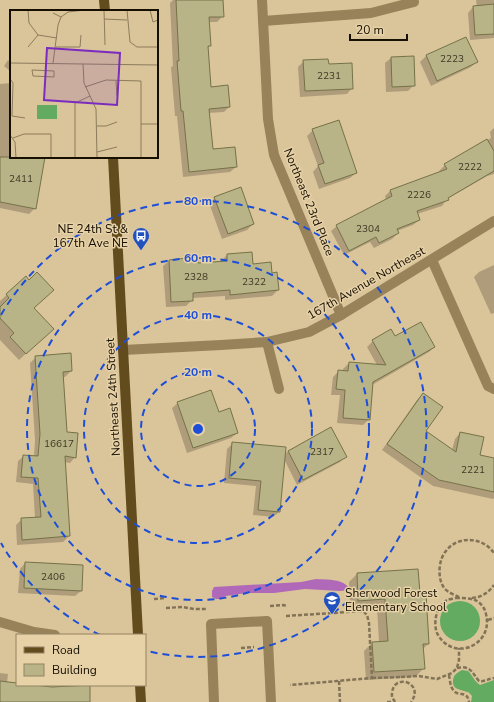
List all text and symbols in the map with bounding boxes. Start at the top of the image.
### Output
inset map [10,10,158,158]
scale bar [350,16,407,42]
text: 20 m [356,22,384,38]
house number: 2223 [440,52,464,66]
house number: 2231 [317,69,341,83]
street label: Northeast 23rd Place [280,146,338,258]
house number: 2222 [458,160,482,174]
house number: 2411 [9,172,33,186]
house number: 2226 [407,188,431,202]
text: 80 m [184,193,212,209]
place label: NE 24th St & 167th Ave NE [52,221,129,251]
house number: 2304 [356,222,380,236]
bus stop icon: NE 24th St & 167th Ave NE [131,226,151,251]
street label: 167th Avenue Northeast [304,242,428,323]
text: 60 m [184,250,212,266]
house number: 2328 [184,270,208,284]
house number: 2322 [242,275,266,289]
text: 40 m [184,307,212,323]
street label: Northeast 24th Street [102,337,124,456]
text: 20 m [184,364,212,380]
centre of rings [191,422,205,436]
house number: 16617 [44,437,74,451]
house number: 2317 [310,445,334,459]
house number: 2221 [461,463,485,477]
house number: 2406 [41,570,65,584]
place label: Sherwood Forest Elementary School [345,585,447,615]
school or university icon: Sherwood Forest Elementary School [322,590,342,615]
legend [16,634,146,686]
text: Road [52,642,80,658]
text: Building [52,662,97,678]

